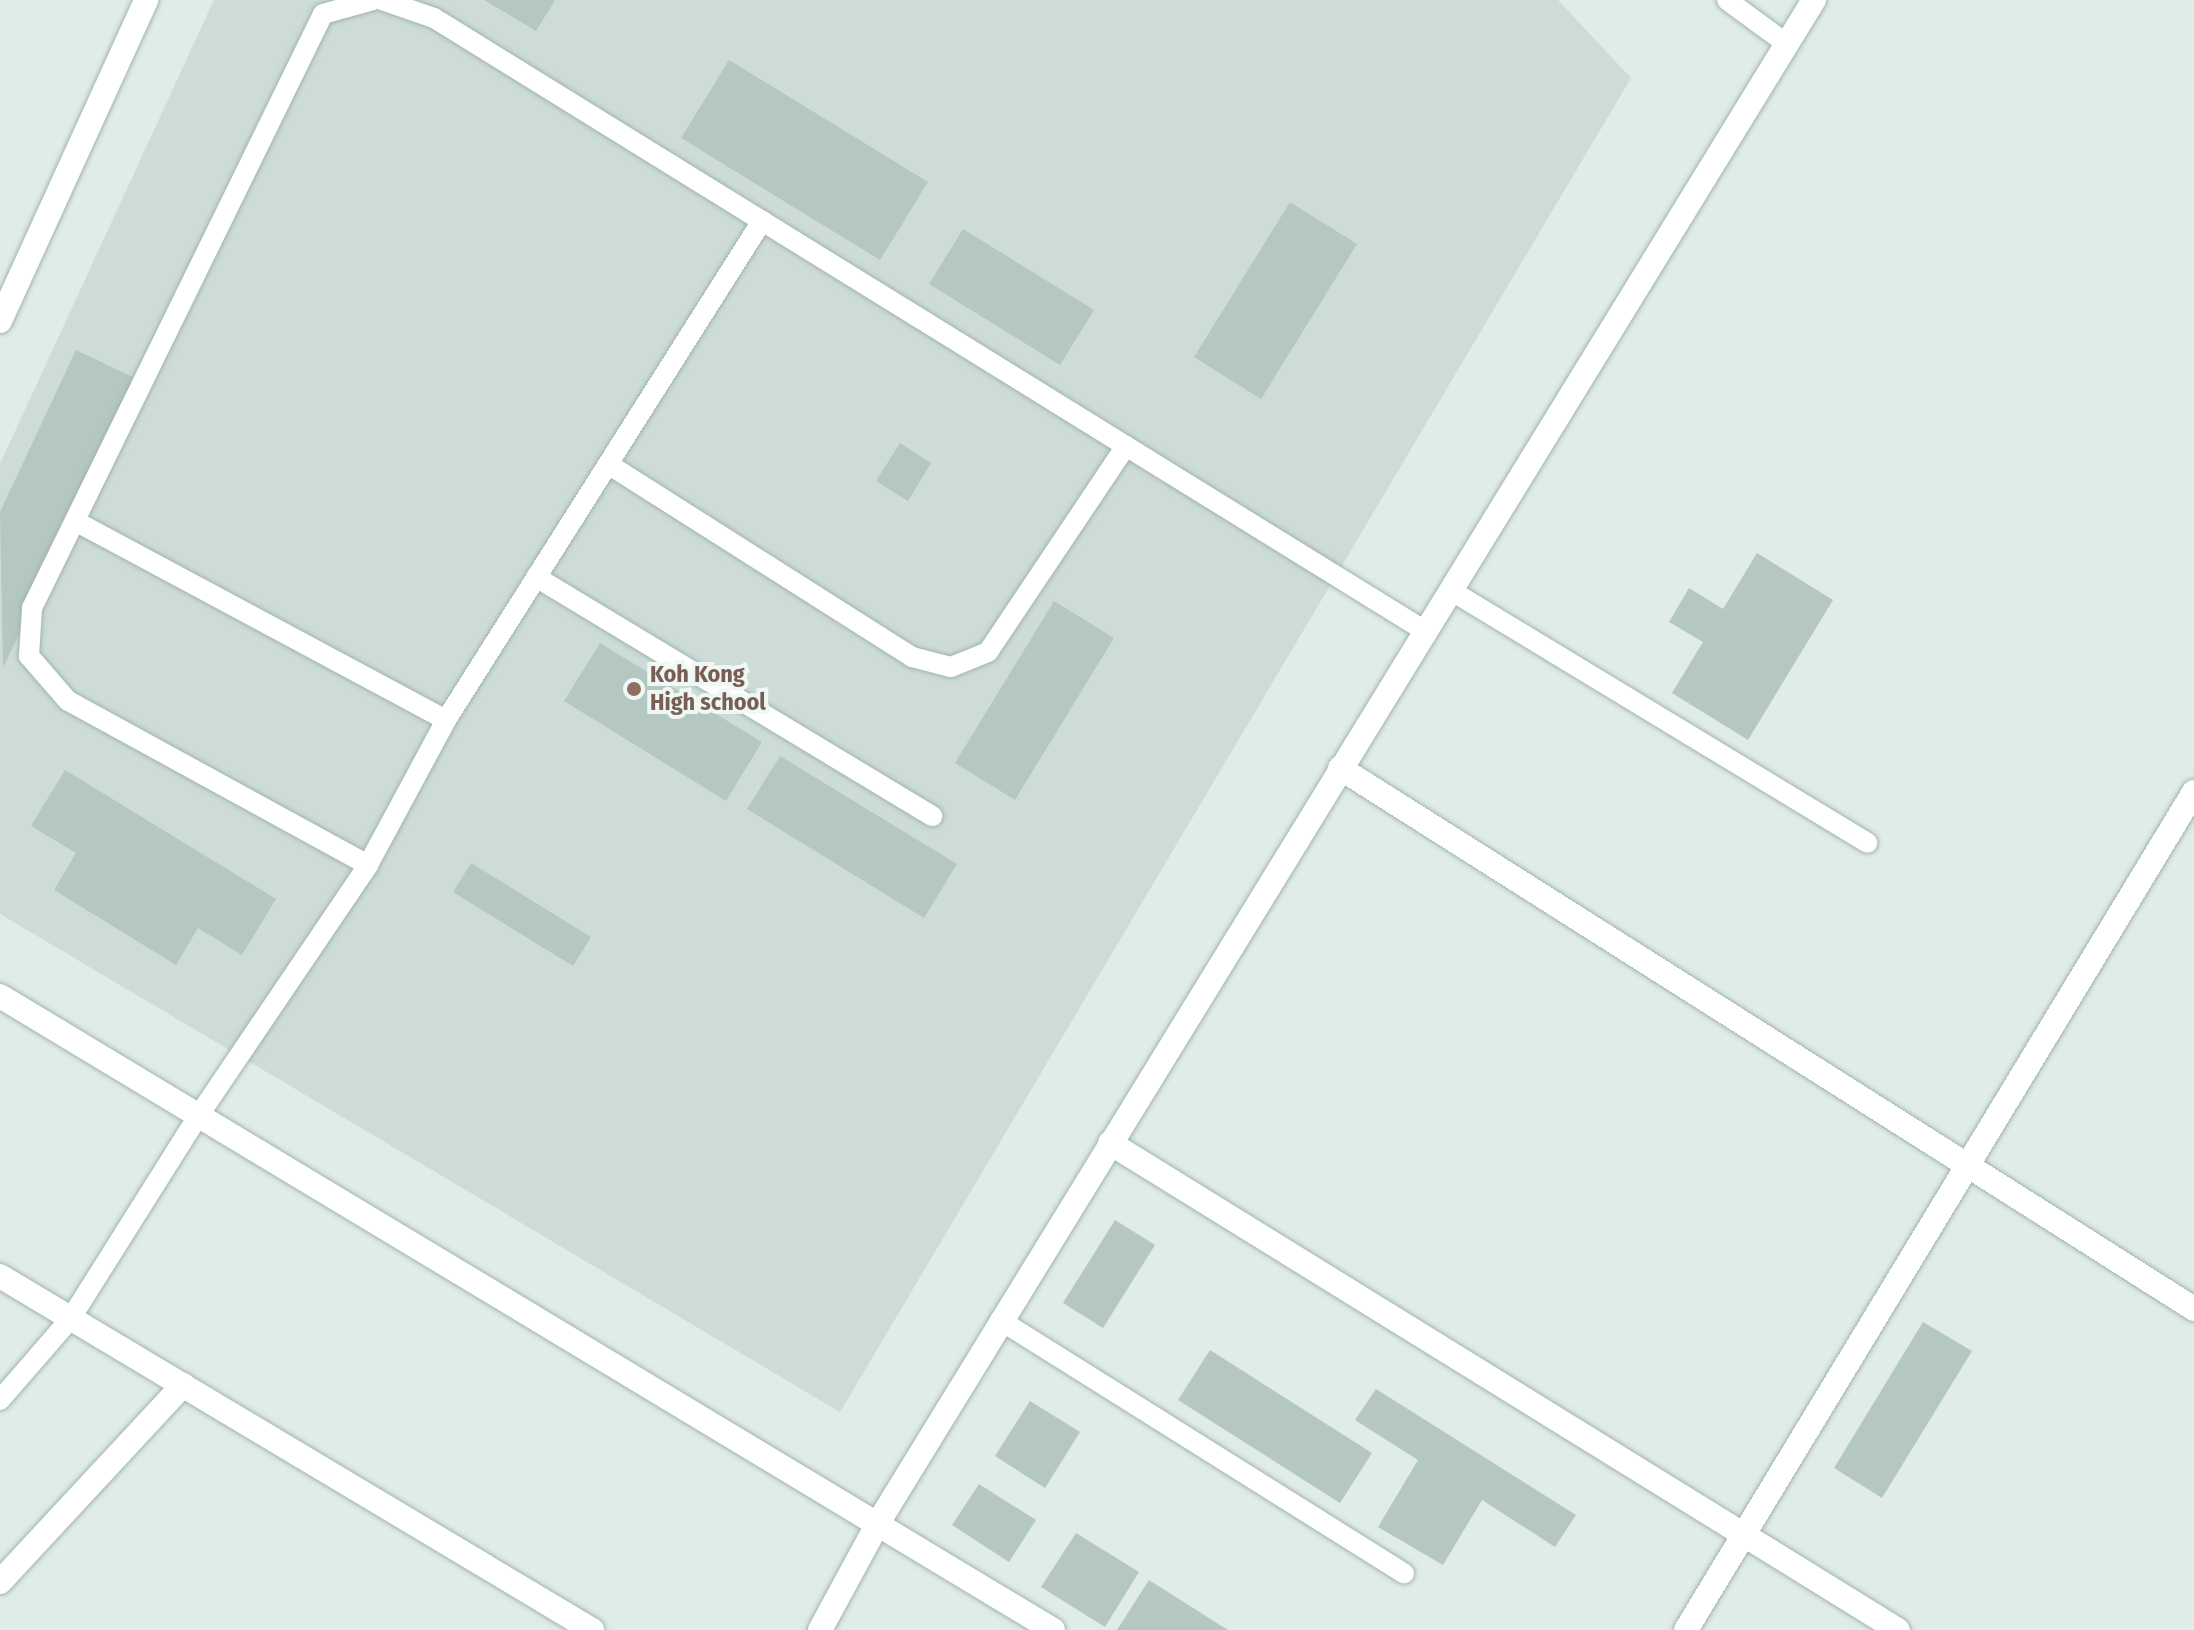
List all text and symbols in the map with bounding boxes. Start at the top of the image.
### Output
place label: Koh Kong High school [650,661,766,717]
marker: Koh Kong High school [625,680,643,698]

